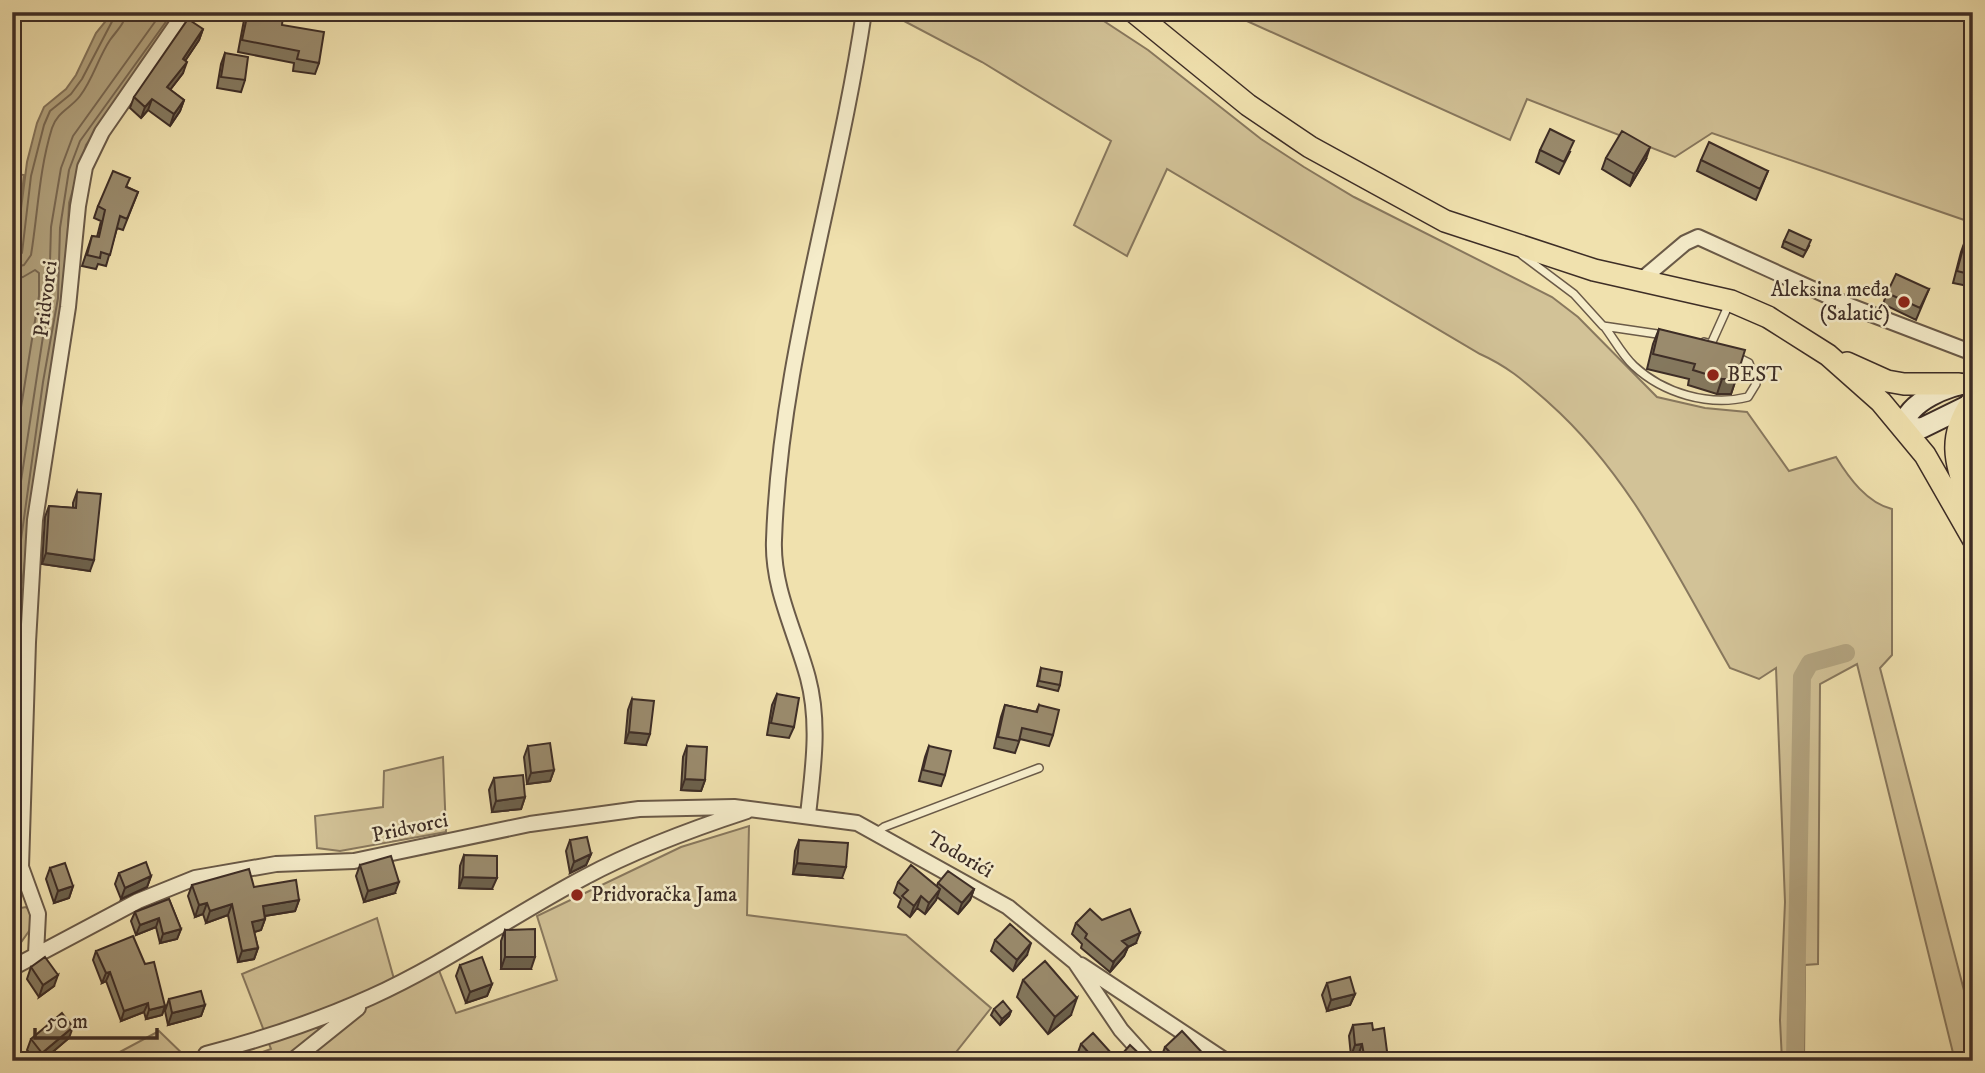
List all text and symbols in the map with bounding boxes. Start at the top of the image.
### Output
street label: Pridvorci [28,259,64,339]
place label: Aleksina međa (Salatić) [1771,277,1890,327]
marker: Aleksina međa (Salatić) [1896,294,1912,310]
place label: BEST [1727,362,1782,388]
marker: BEST [1705,367,1721,383]
street label: Pridvorci [369,807,451,849]
street label: Todorići [922,826,998,884]
place label: Pridvoračka Jama [591,882,737,908]
marker: Pridvoračka Jama [569,887,585,903]
scale bar [35,996,158,1040]
text: 50 m [46,1009,88,1035]

